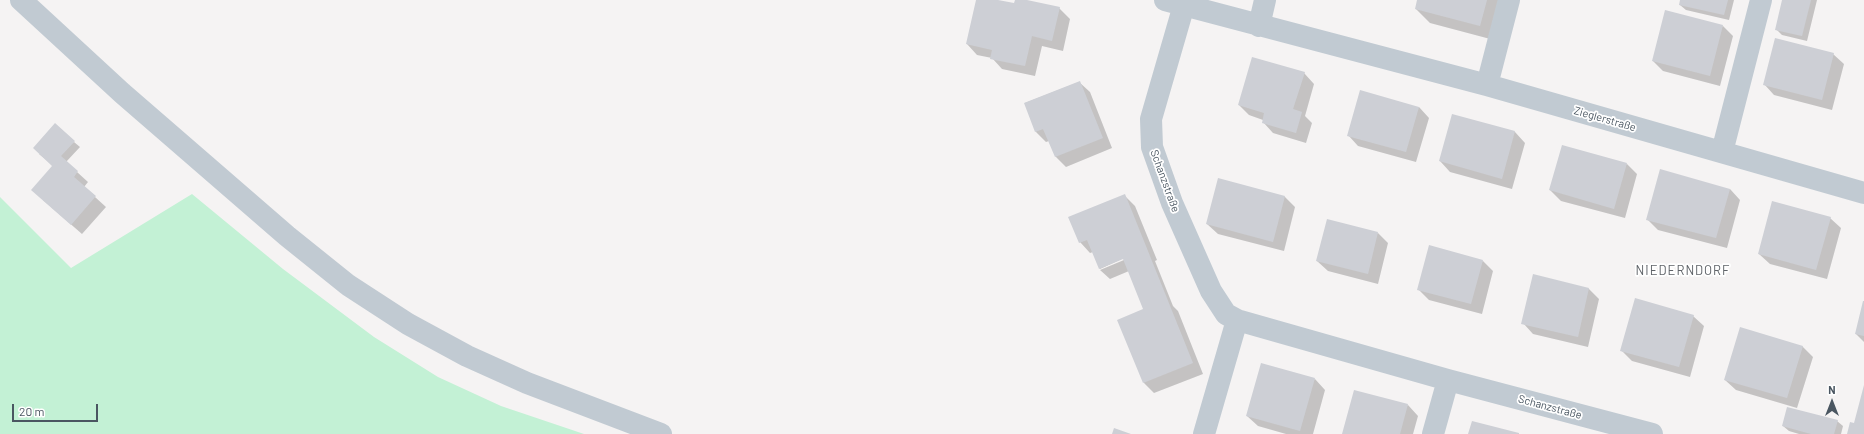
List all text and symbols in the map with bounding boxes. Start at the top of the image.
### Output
street label: Zieglerstraße [1573,104,1637,134]
street label: Schanzstraße [1148,148,1182,214]
district label: NIEDERNDORF [1636,263,1730,279]
north arrow [1812,382,1852,422]
text: N [1828,383,1836,396]
street label: Schanzstraße [1517,392,1583,422]
scale bar [14,396,100,422]
text: 20 m [19,404,45,418]

